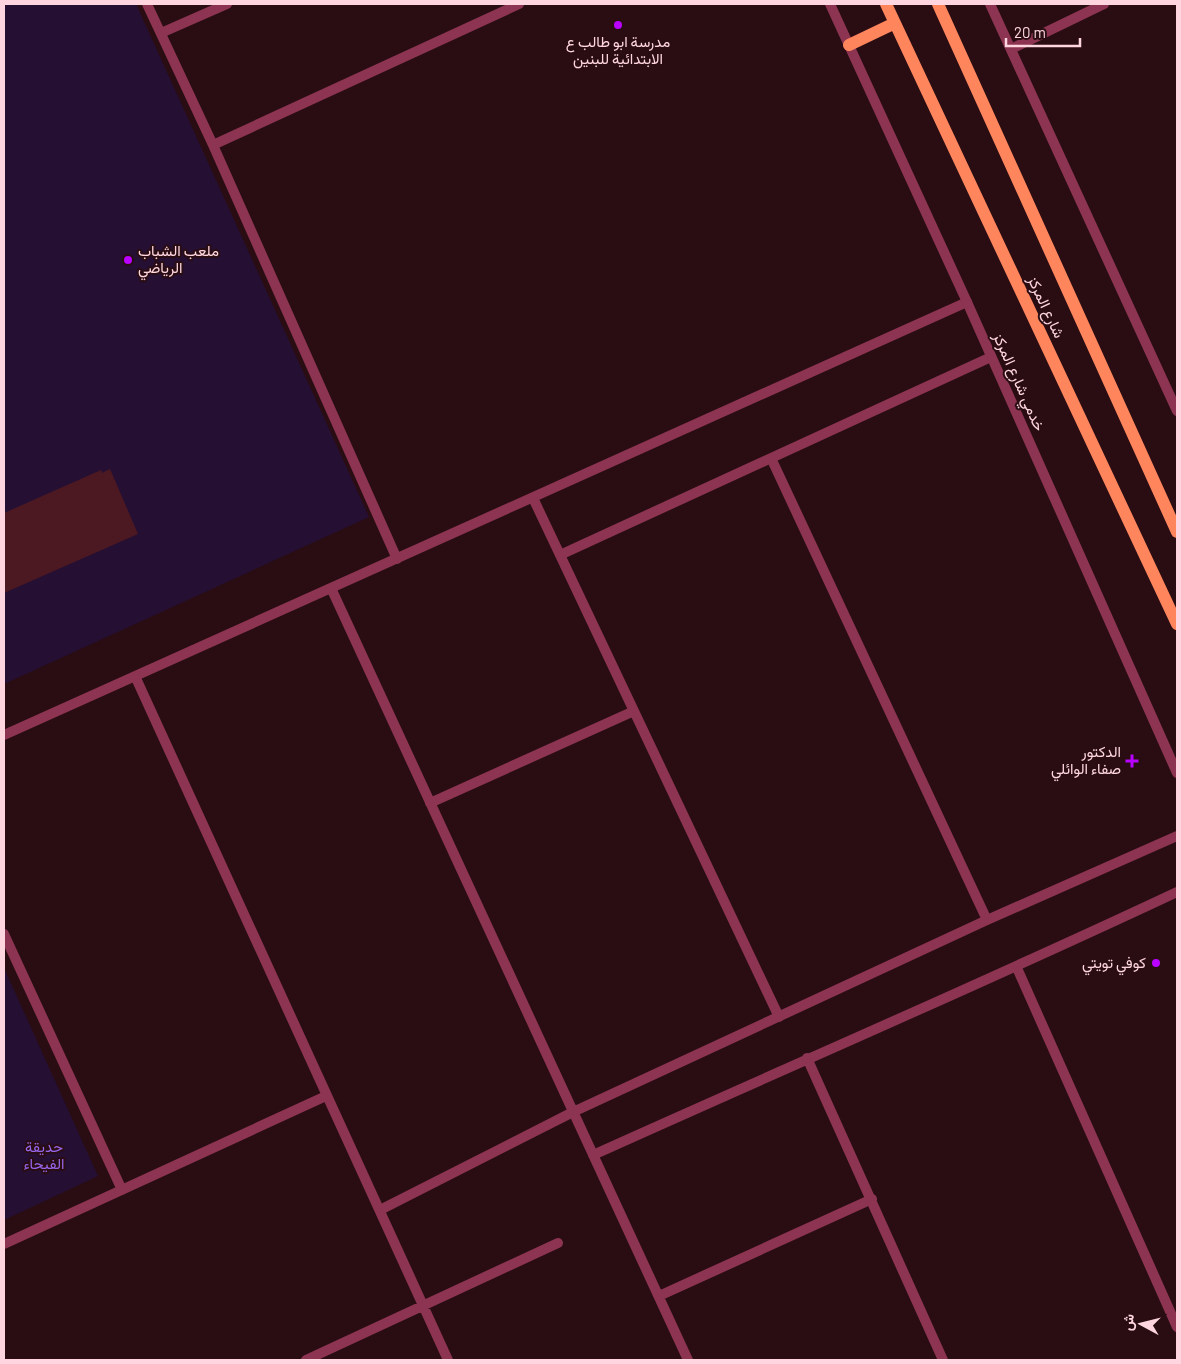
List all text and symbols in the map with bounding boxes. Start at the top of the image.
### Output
scale bar [1006,15,1080,47]
marker: مدرسة ابو طالب ع الابتدائية للبنين [612,19,624,31]
text: 20 m [1014,23,1046,41]
place label: مدرسة ابو طالب ع الابتدائية للبنين [566,32,670,69]
place label: ملعب الشباب الرياضي [138,241,219,281]
marker: ملعب الشباب الرياضي [122,254,134,266]
street label: شارع المركز [1022,272,1069,342]
street label: خدمي شارع المركز [985,329,1050,435]
place label: الدكتور صفاء الوائلي [1051,742,1121,782]
marker: الدكتور صفاء الوائلي [1125,754,1139,768]
place label: كوفي تويتي [1082,953,1146,976]
marker: كوفي تويتي [1150,957,1162,969]
park label: حديقة الفيحاء [24,1137,64,1173]
north arrow [1116,1299,1166,1349]
text: ش [1118,1313,1138,1332]

